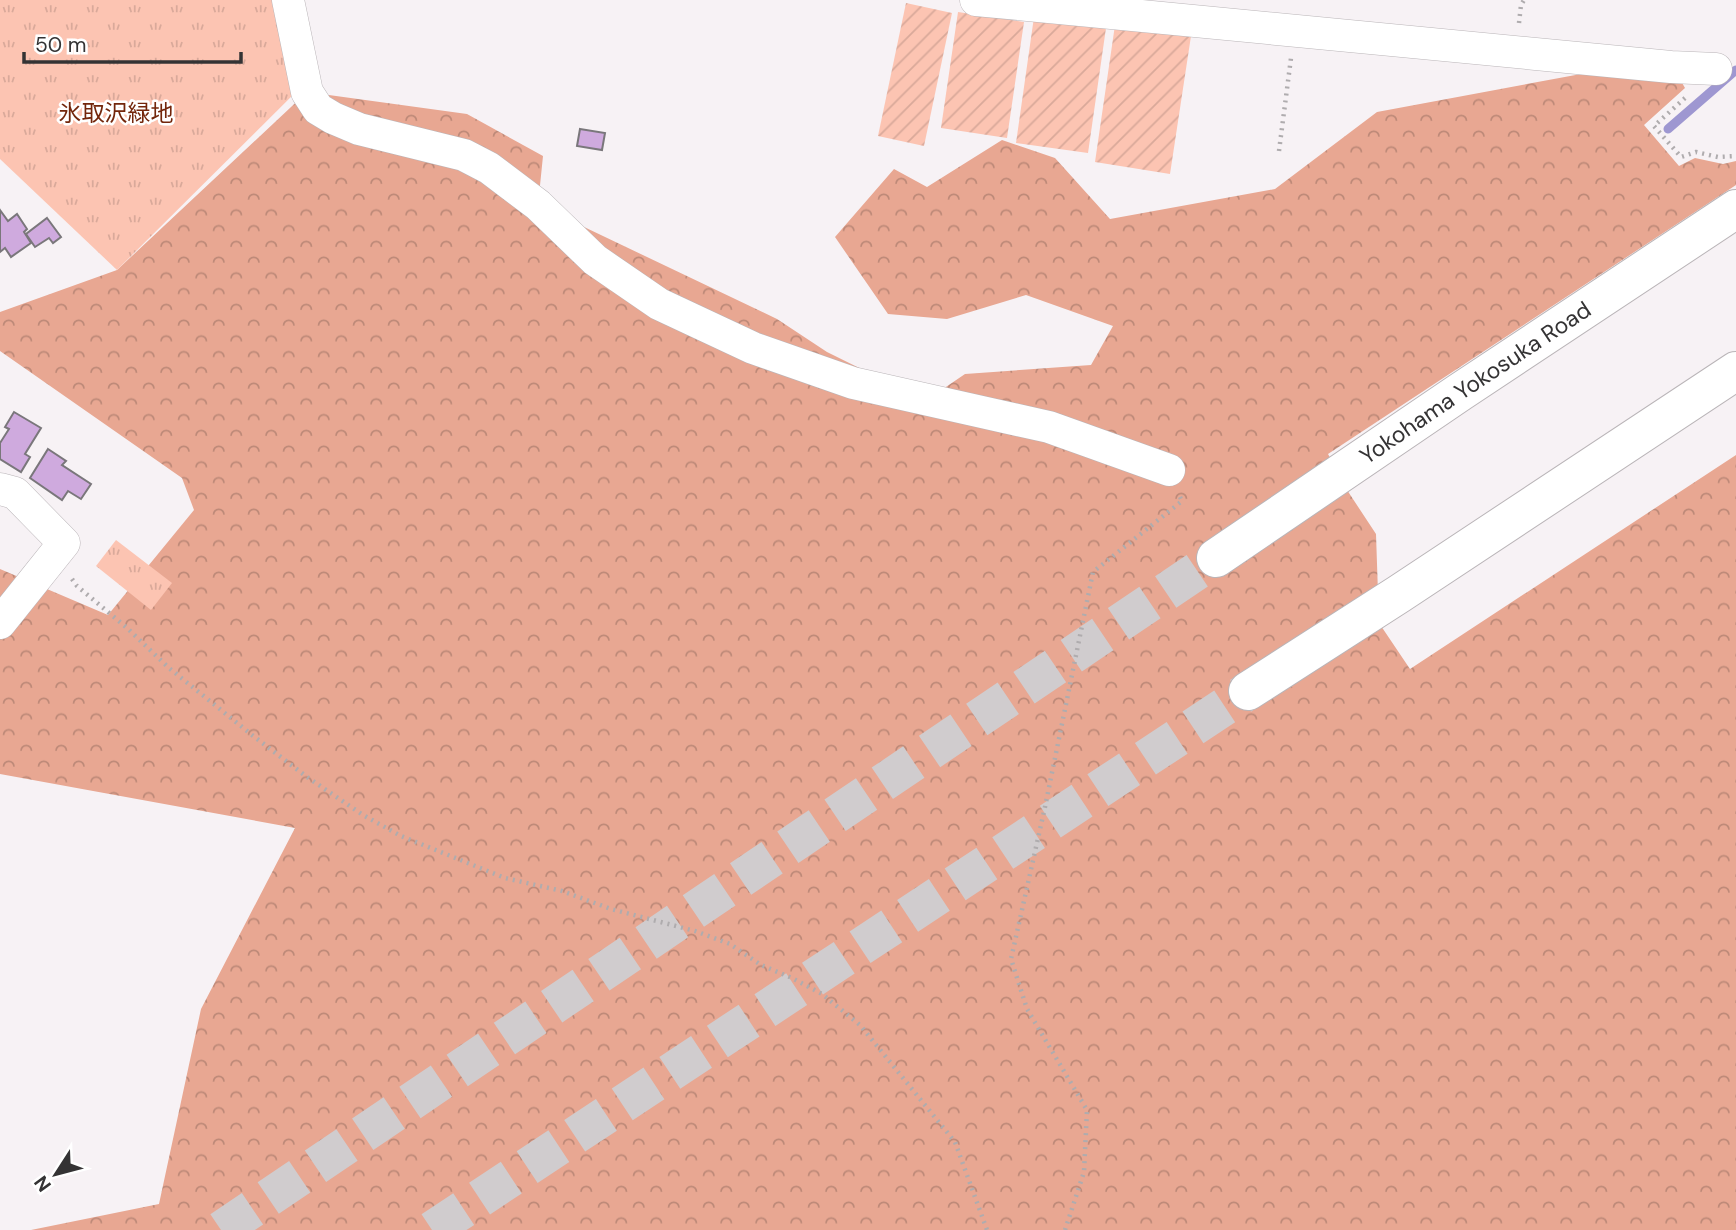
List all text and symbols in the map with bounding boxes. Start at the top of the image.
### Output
scale bar [24,21,242,65]
text: 50 m [35,31,86,59]
park label: 氷取沢緑地 [59,98,174,128]
street label: Yokohama Yokosuka Road [1354,294,1597,471]
north arrow [21,1139,91,1209]
text: N [28,1171,57,1197]

